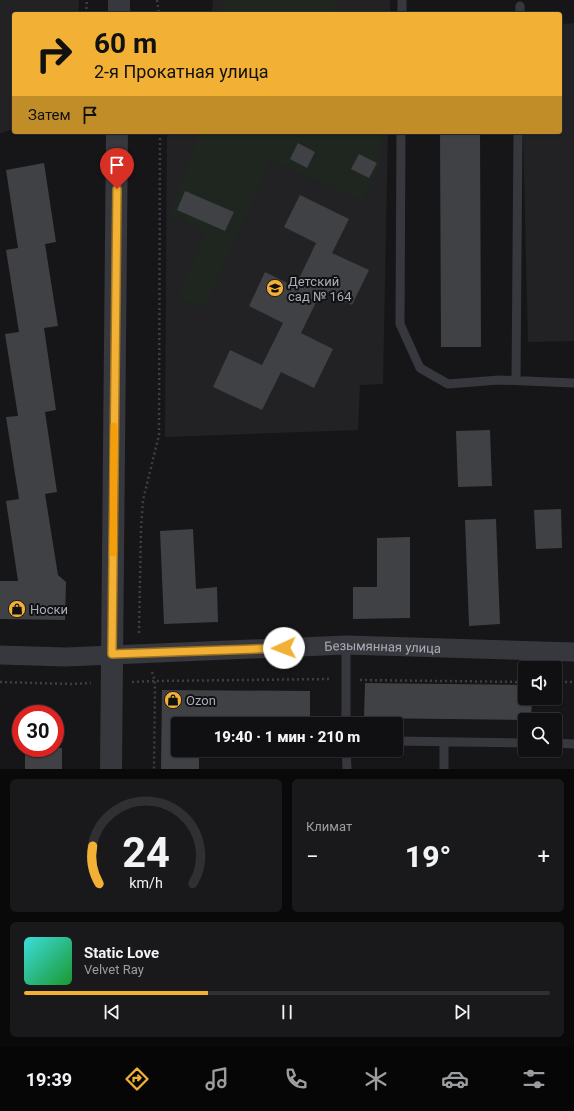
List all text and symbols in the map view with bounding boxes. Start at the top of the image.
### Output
text: 60 m [94,27,157,60]
icon: right [28,28,80,80]
text: 2-я Прокатная улица [94,61,269,82]
icon: arrive [79,104,101,126]
text: Затем [28,106,71,124]
pin [100,148,134,189]
icon: arrive [106,154,128,176]
place label: Детский сад № 164 [288,274,352,304]
school or university icon: Детский сад № 164 [265,278,285,298]
shop icon: Носки [7,599,27,619]
place label: Носки [30,602,68,617]
position arrow [263,627,305,669]
street label: Безымянная улица [324,638,441,656]
map controls [518,661,562,757]
button: sound [518,661,562,705]
shop icon: Ozon [163,690,183,710]
place label: Ozon [186,693,216,708]
speed limit sign: 30 [12,705,64,757]
button: search [518,713,562,757]
text: 19:40 · 1 мин · 210 m [214,728,360,746]
text: Климат [306,819,352,834]
text: 24 [122,827,170,876]
text: 19° [405,839,451,874]
text: − [306,844,319,869]
text: + [538,844,550,869]
text: km/h [129,874,163,890]
text: Static Love [84,944,159,962]
text: Velvet Ray [84,962,144,977]
icon: previous [101,1001,123,1023]
icon: pause [276,1001,298,1023]
icon: next [451,1001,473,1023]
icon: directions [123,1065,151,1093]
icon: music [203,1065,231,1093]
icon: phone [282,1065,310,1093]
icon: climate [362,1065,390,1093]
icon: car [441,1065,469,1093]
icon: filters [520,1065,548,1093]
text: 19:39 [26,1069,72,1090]

